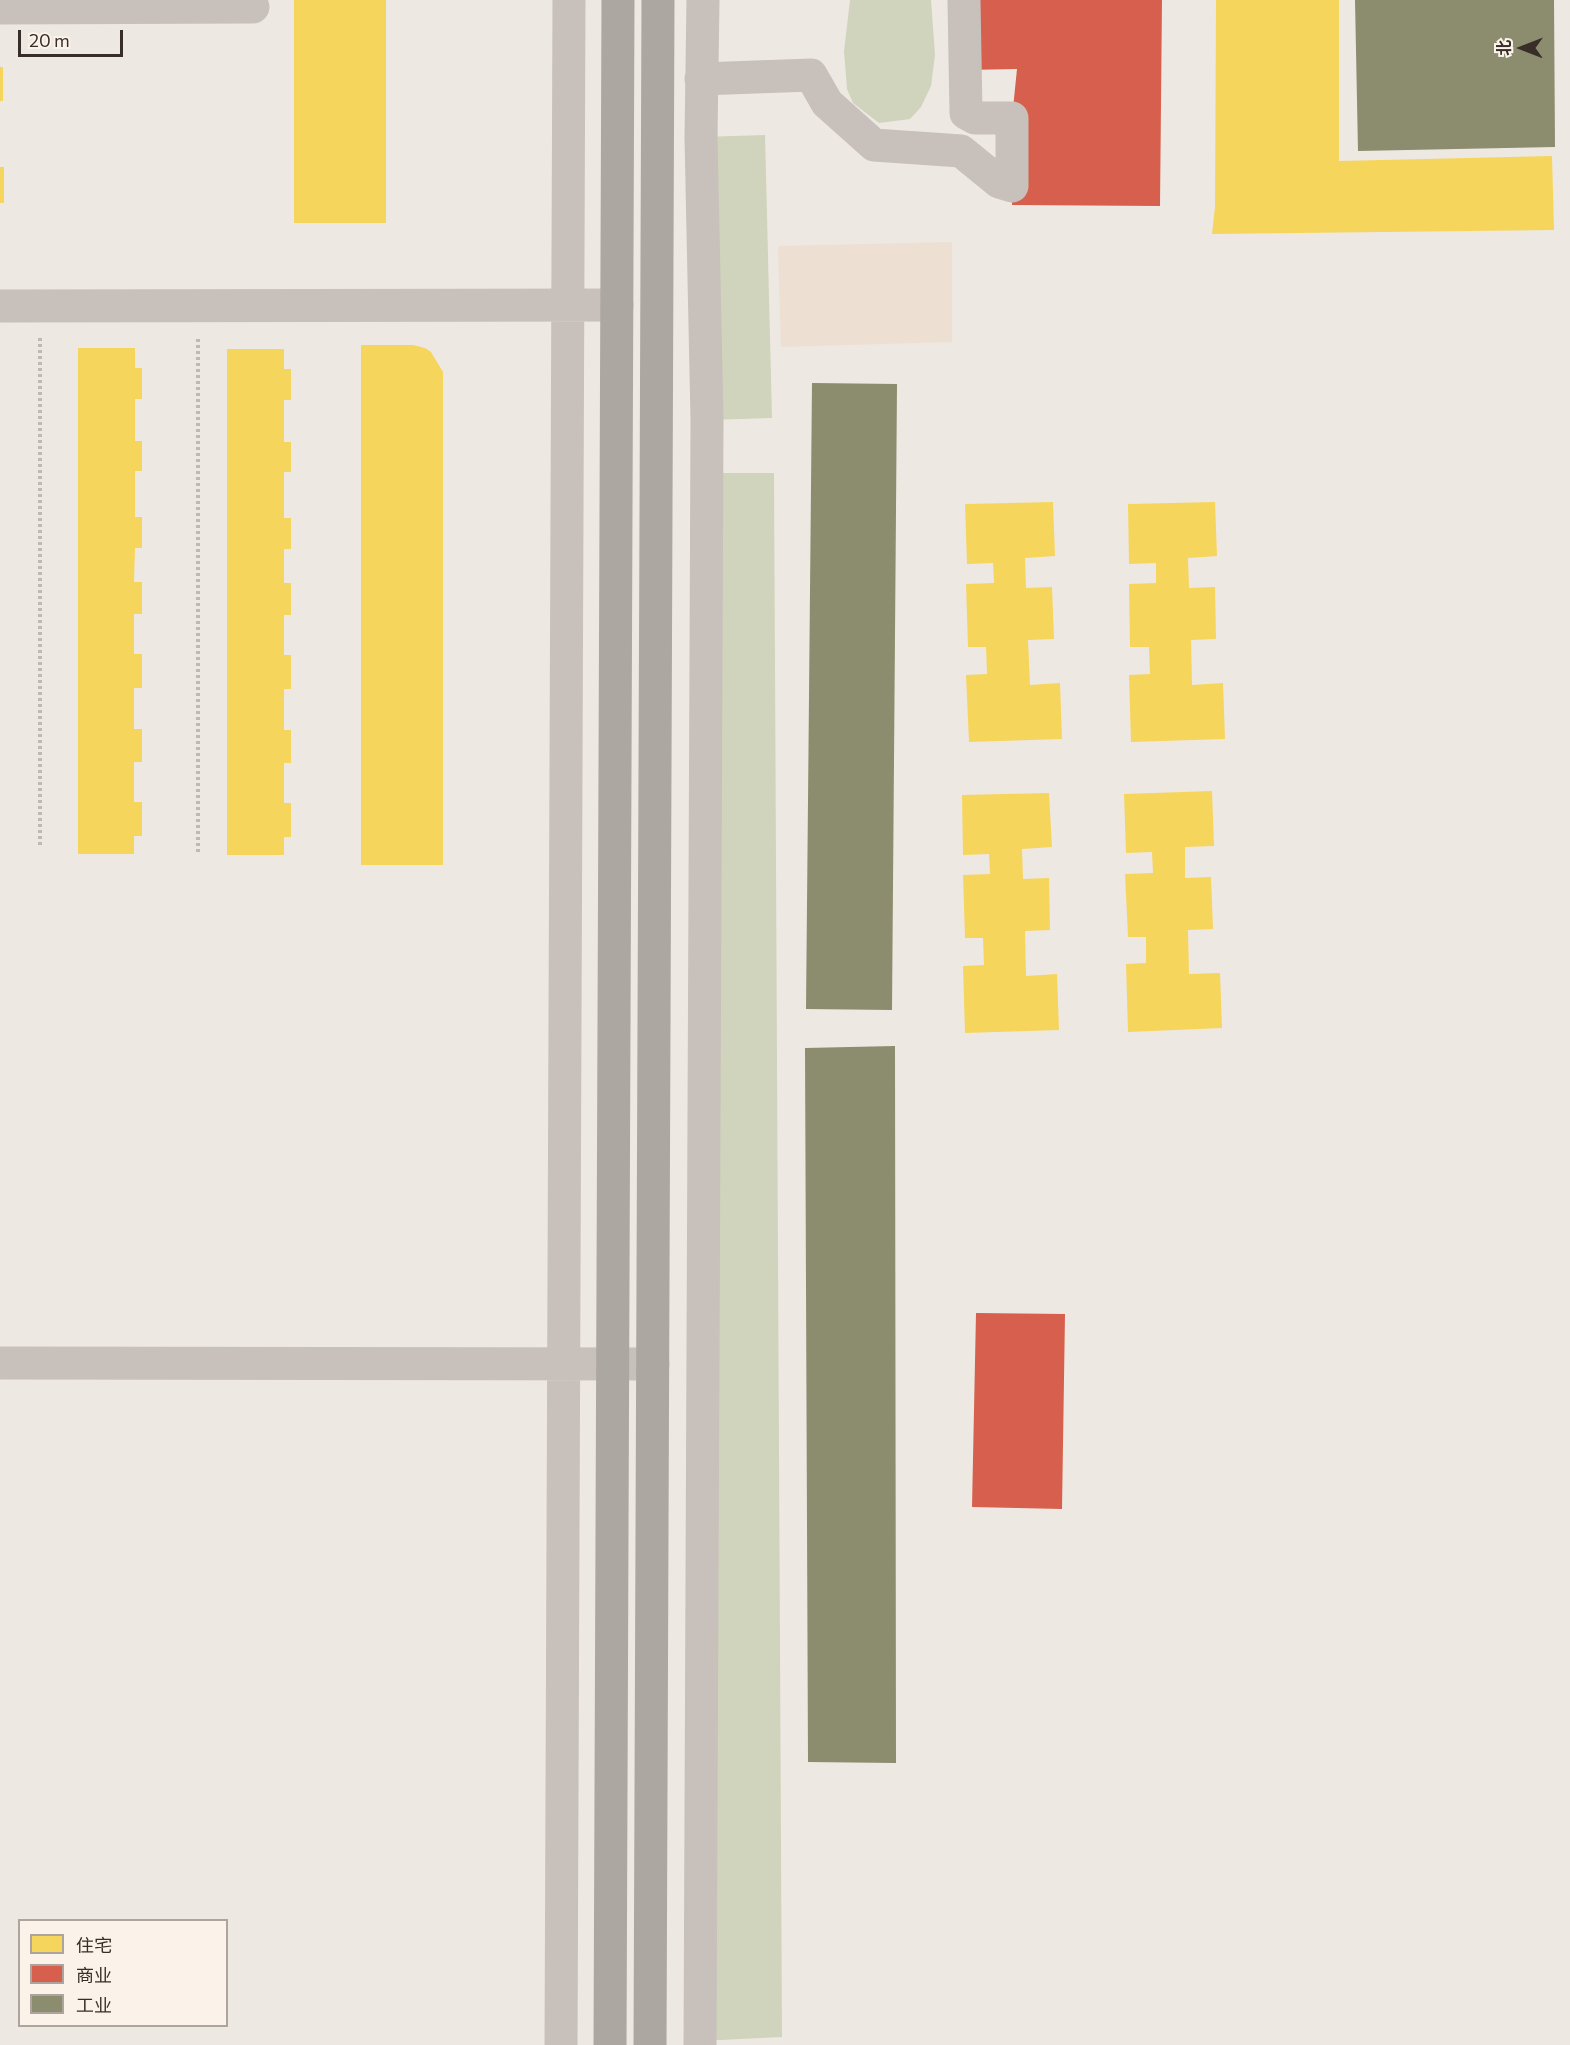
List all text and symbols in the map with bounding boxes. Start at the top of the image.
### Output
scale bar [21,18,126,56]
north arrow [1492,18,1552,78]
text: 20 m [29,29,70,51]
text: 北 [1494,40,1513,56]
legend [18,1919,228,2027]
text: 住宅 [76,1934,112,1956]
text: 商业 [76,1964,112,1986]
text: 工业 [76,1994,112,2016]

